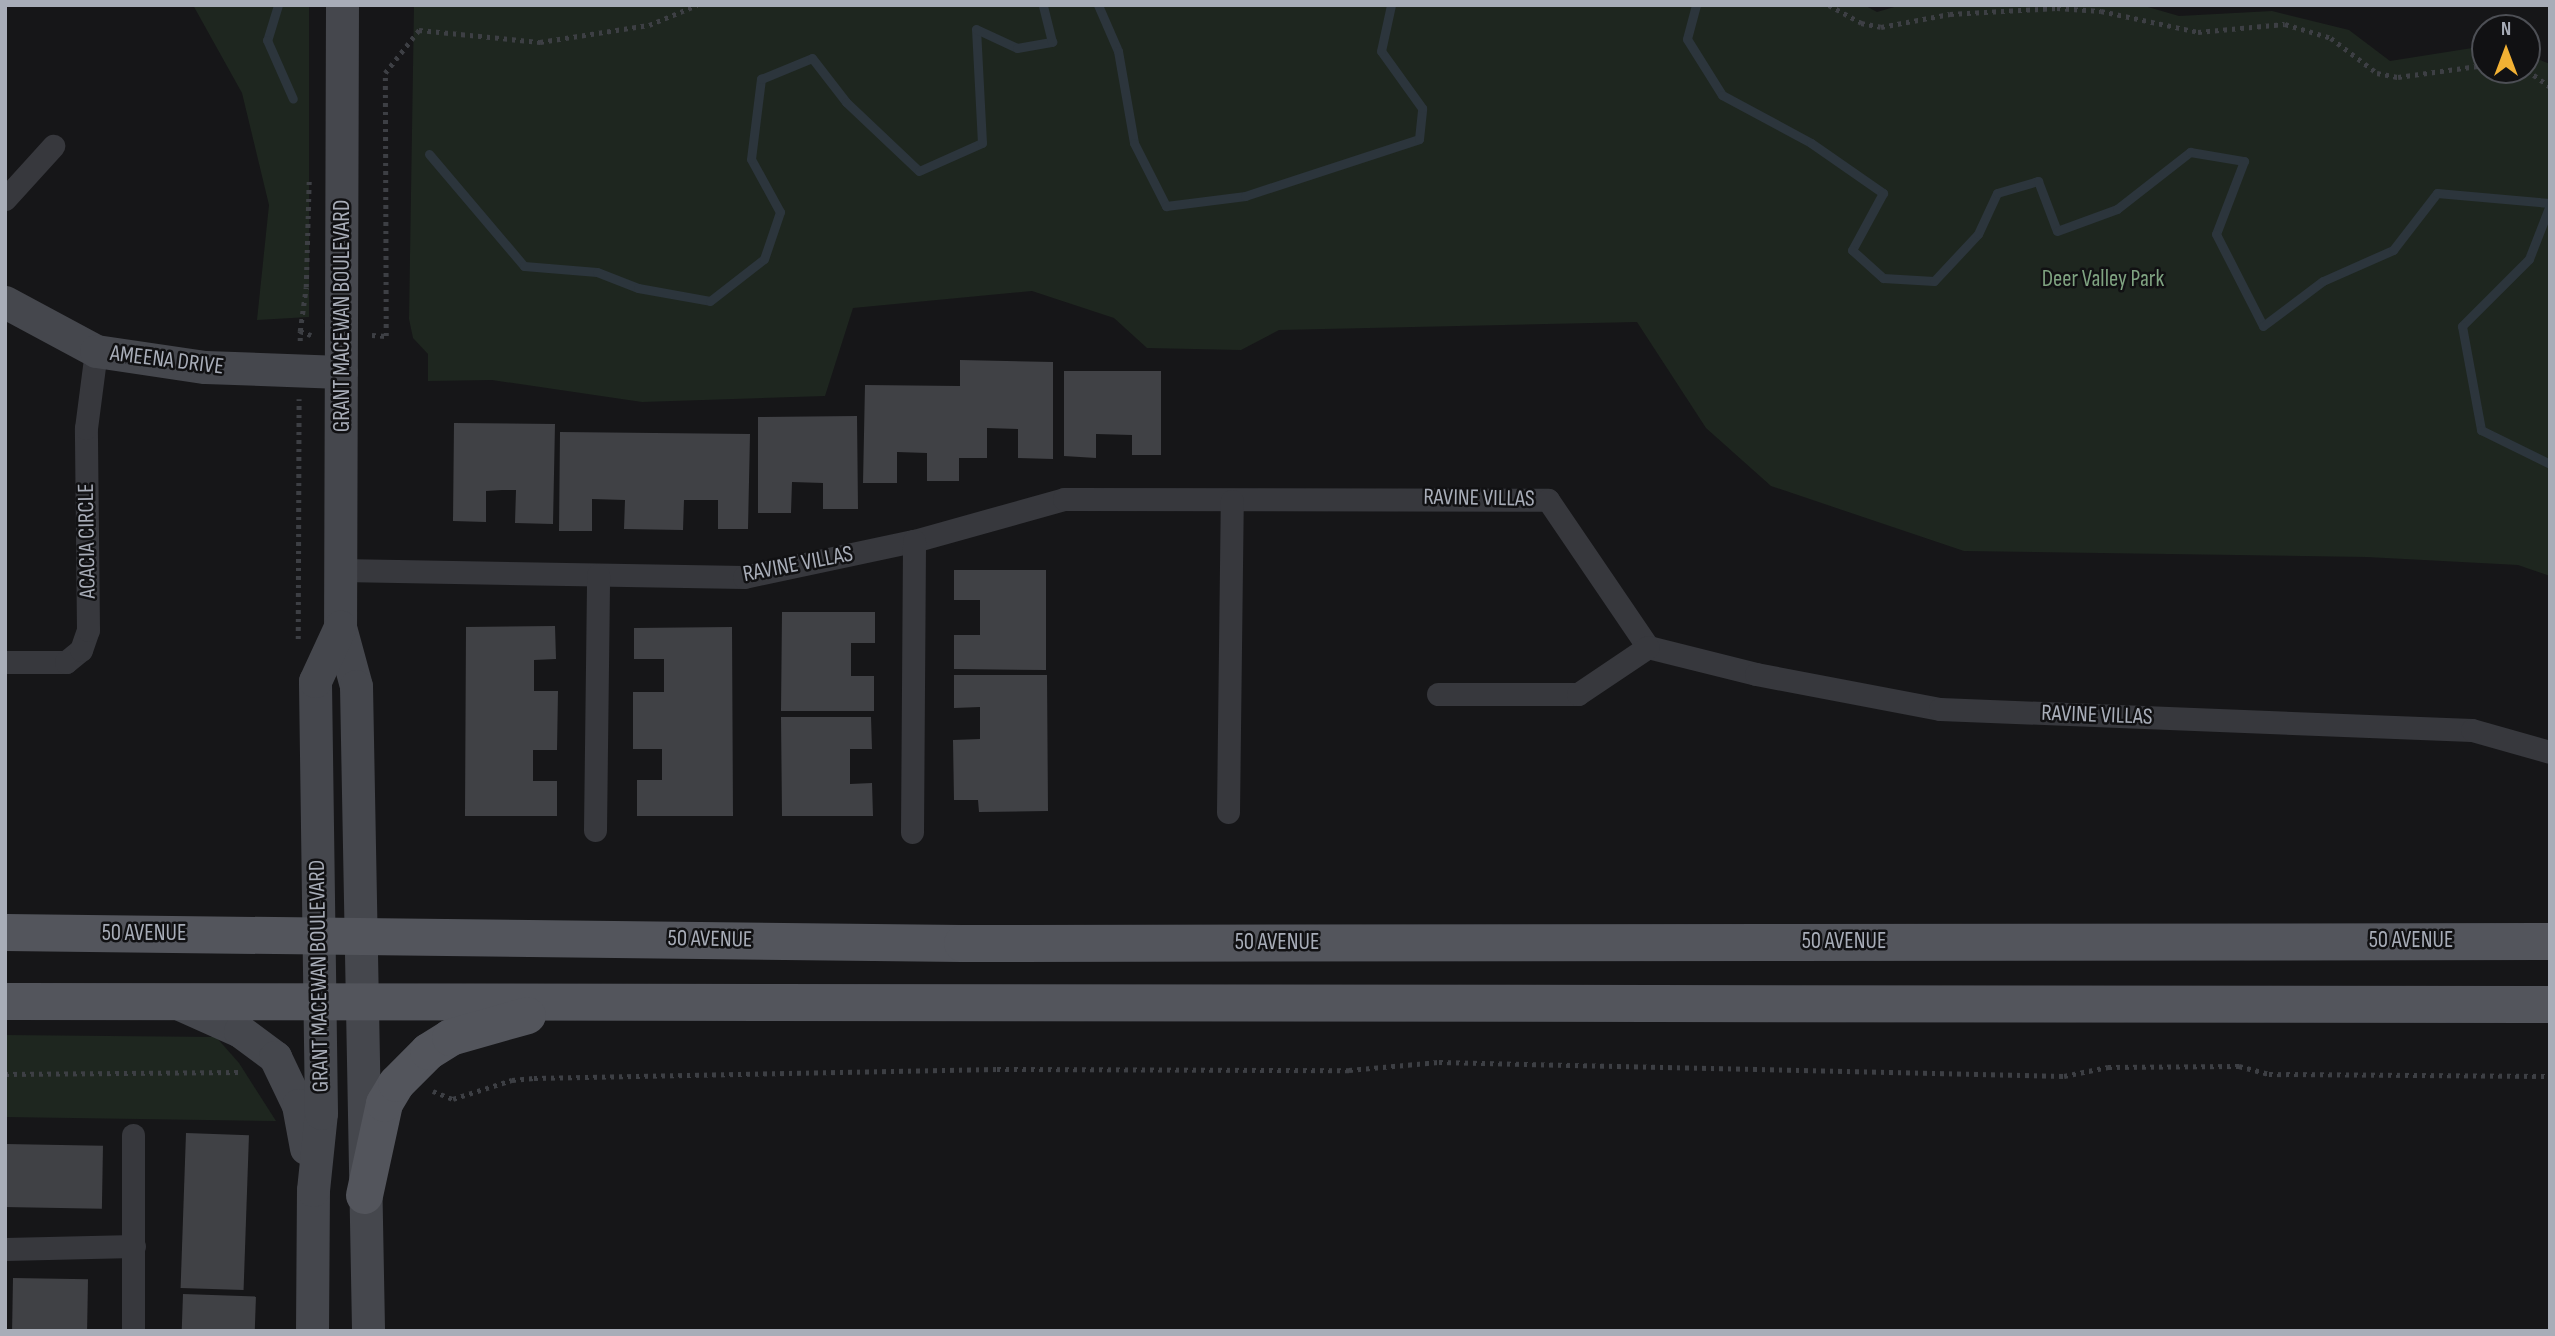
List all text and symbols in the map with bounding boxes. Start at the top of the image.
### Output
north arrow [2471,14,2541,84]
text: N [2501,18,2511,41]
street label: GRANT MACEWAN BOULEVARD [328,200,356,432]
park label: Deer Valley Park [2042,265,2164,293]
street label: AMEENA DRIVE [109,339,225,381]
street label: ACACIA CIRCLE [72,483,102,599]
street label: RAVINE VILLAS [1423,483,1535,513]
street label: RAVINE VILLAS [741,540,855,588]
street label: RAVINE VILLAS [2041,699,2153,731]
street label: GRANT MACEWAN BOULEVARD [303,859,335,1093]
street label: 50 AVENUE [102,919,186,947]
street label: 50 AVENUE [667,924,753,954]
street label: 50 AVENUE [2369,926,2453,954]
street label: 50 AVENUE [1802,927,1886,955]
street label: 50 AVENUE [1235,928,1319,956]

